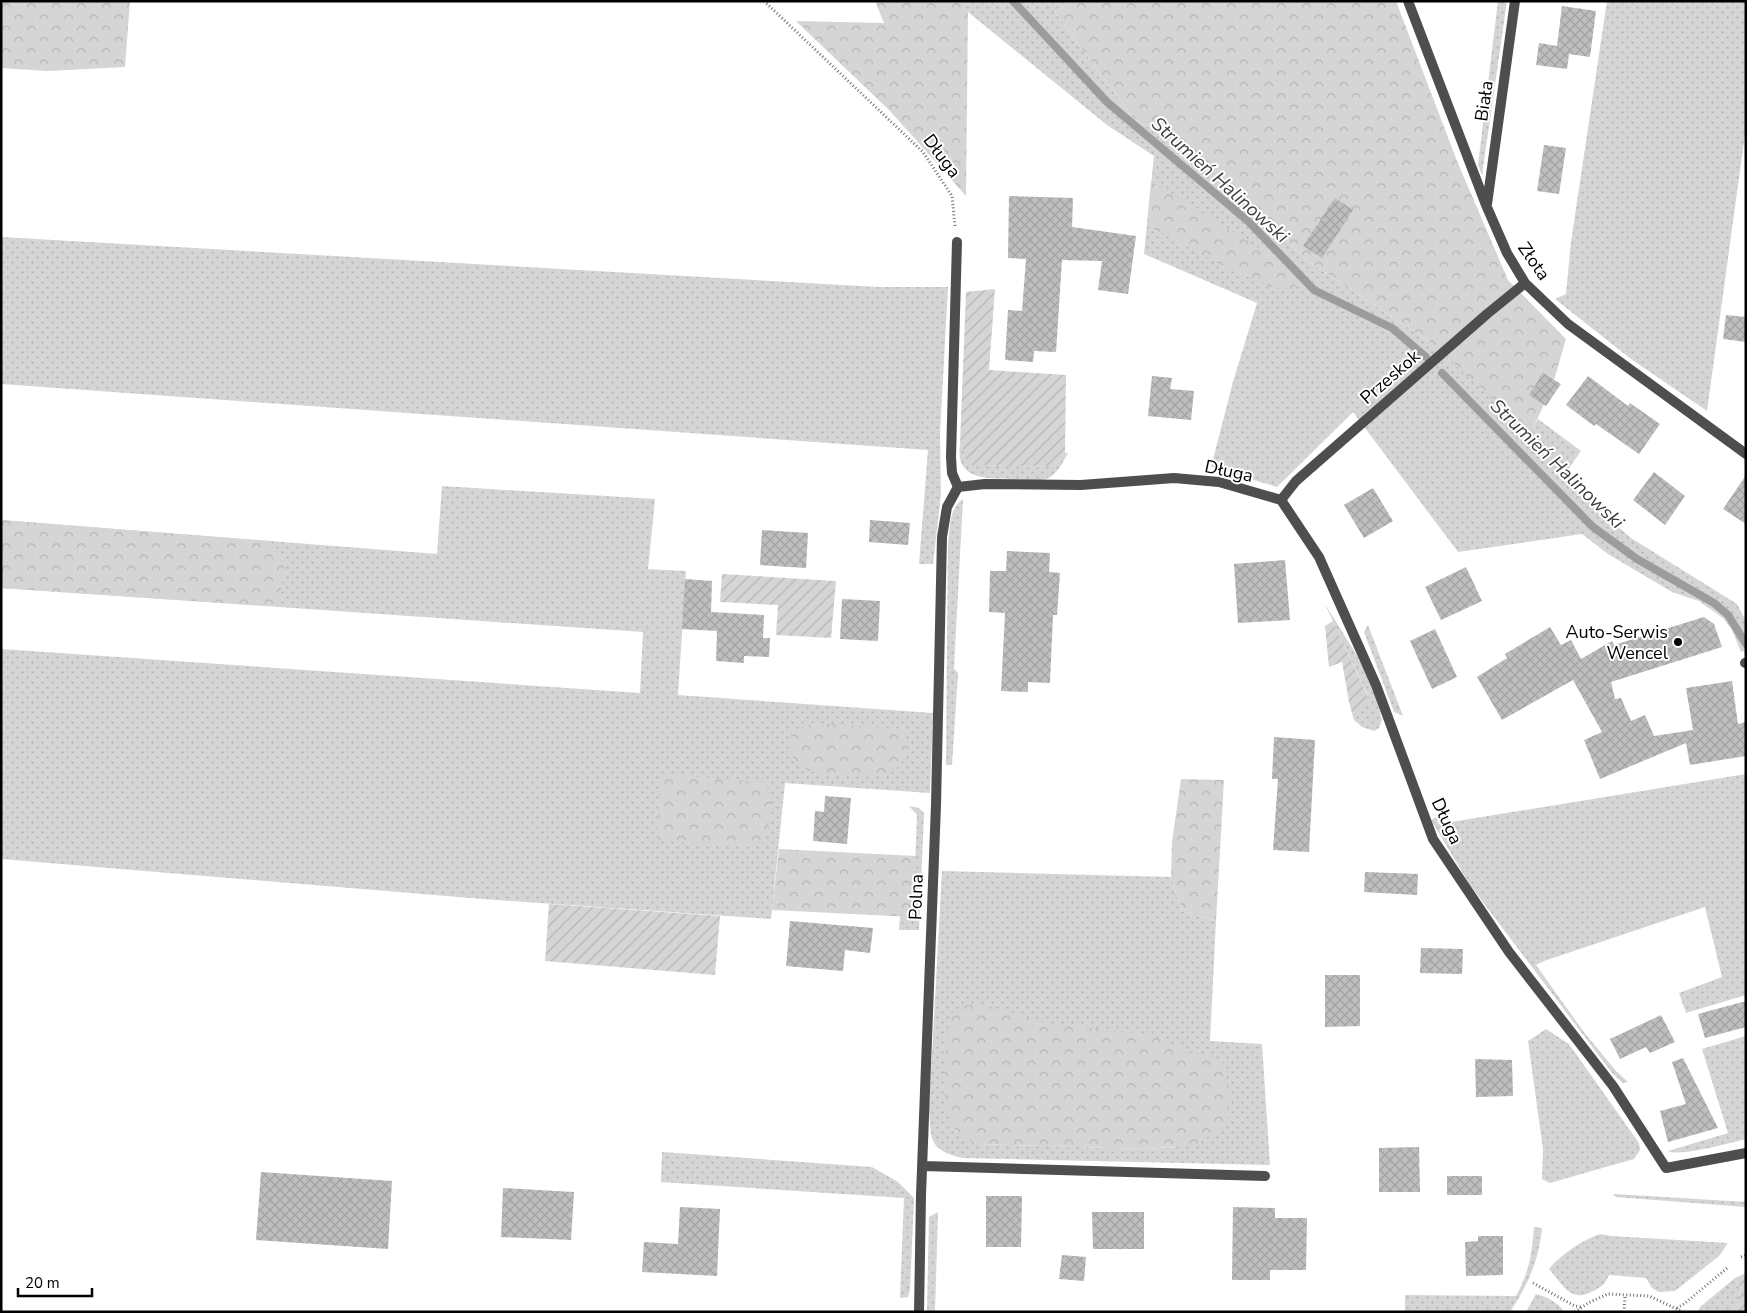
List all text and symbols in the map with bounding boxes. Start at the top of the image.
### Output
street label: Biała [1469,79,1499,123]
water label: Strumień Halinowski [1146,111,1295,249]
street label: Długa [918,129,966,183]
street label: Złota [1512,237,1556,285]
street label: Przeskok [1355,344,1426,410]
water label: Strumień Halinowski [1484,393,1630,535]
street label: Długa [1203,454,1255,488]
place label: Auto-Serwis Wencel [1565,620,1669,665]
marker: Auto-Serwis Wencel [1672,636,1684,648]
street label: Długa [1426,794,1468,848]
street label: Polna [903,874,929,920]
scale bar [18,1266,91,1298]
text: 20 m [25,1273,60,1293]

